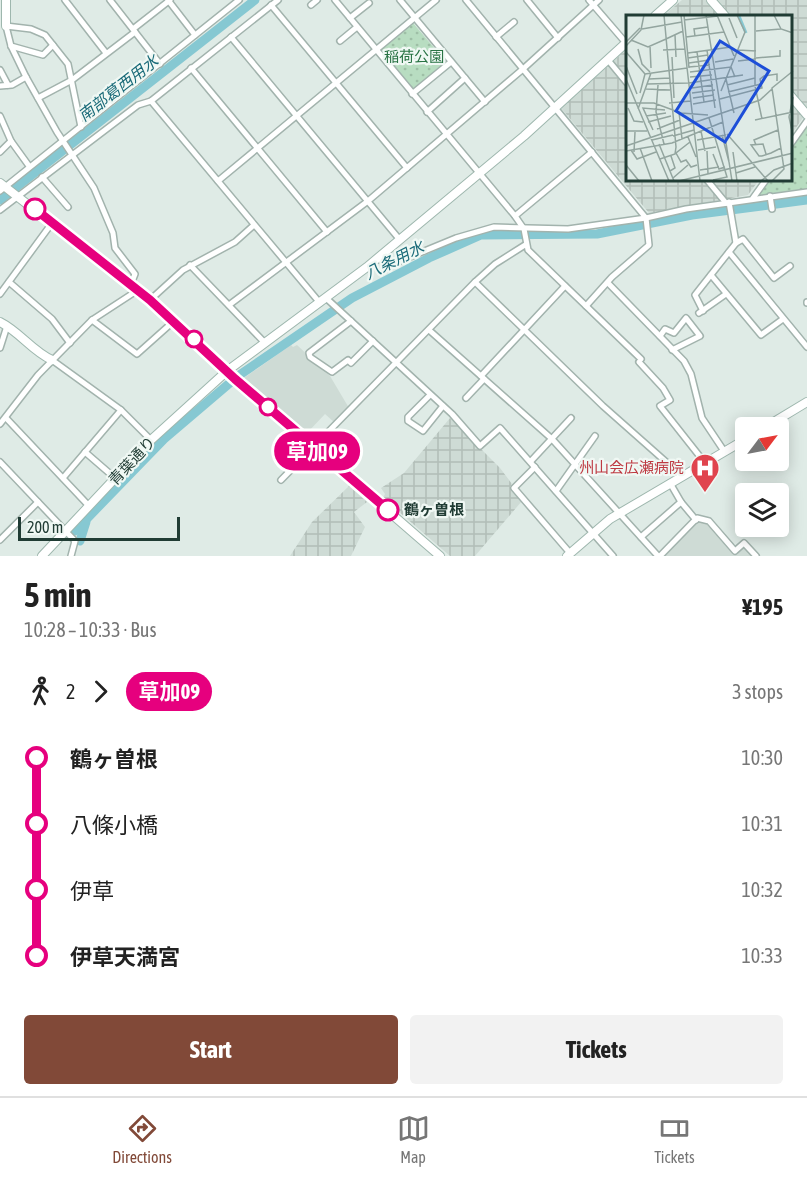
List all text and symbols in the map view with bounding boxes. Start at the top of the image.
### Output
inset map [626,15,792,182]
park label: 稲荷公園 [384,48,444,65]
water label: 南部葛西用水 [75,50,163,125]
unlabelled marker [24,198,46,220]
water label: 八条用水 [361,237,428,283]
unlabelled marker [185,330,203,348]
unlabelled marker [259,398,277,416]
north arrow [735,417,789,471]
map controls [735,417,789,537]
line badge: 草加09 [275,432,359,470]
street label: 青葉通り [105,433,158,488]
text: 草加09 [286,439,348,463]
hospital icon: 州山会広瀬病院 [689,452,721,494]
place label: 州山会広瀬病院 [579,459,684,476]
button: layers [735,483,789,537]
marker: 鶴ヶ曽根 [377,499,399,521]
place label: 鶴ヶ曽根 [404,501,464,518]
scale bar [18,514,180,542]
text: 200 m [27,518,63,536]
text: 5 min [24,576,91,614]
text: ¥195 [742,594,783,620]
text: 10:28 – 10:33 · Bus [24,618,157,641]
icon: walk [24,675,57,708]
icon: forward [84,675,117,708]
text: 草加09 [138,679,200,703]
text: 2 [66,680,75,703]
text: 3 stops [732,680,783,703]
text: 鶴ヶ曽根 [70,746,158,772]
text: 10:30 [741,746,783,769]
text: 八條小橋 [70,812,158,838]
text: 10:31 [741,812,783,835]
text: 伊草 [70,878,114,904]
text: 10:32 [741,878,783,901]
text: 伊草天満宮 [70,944,180,970]
text: 10:33 [741,944,783,967]
button: Start [24,1015,398,1084]
button: Tickets [410,1015,783,1084]
tab: Directions [112,1112,172,1166]
tab: Map [397,1112,430,1166]
tab: Tickets [654,1112,695,1166]

